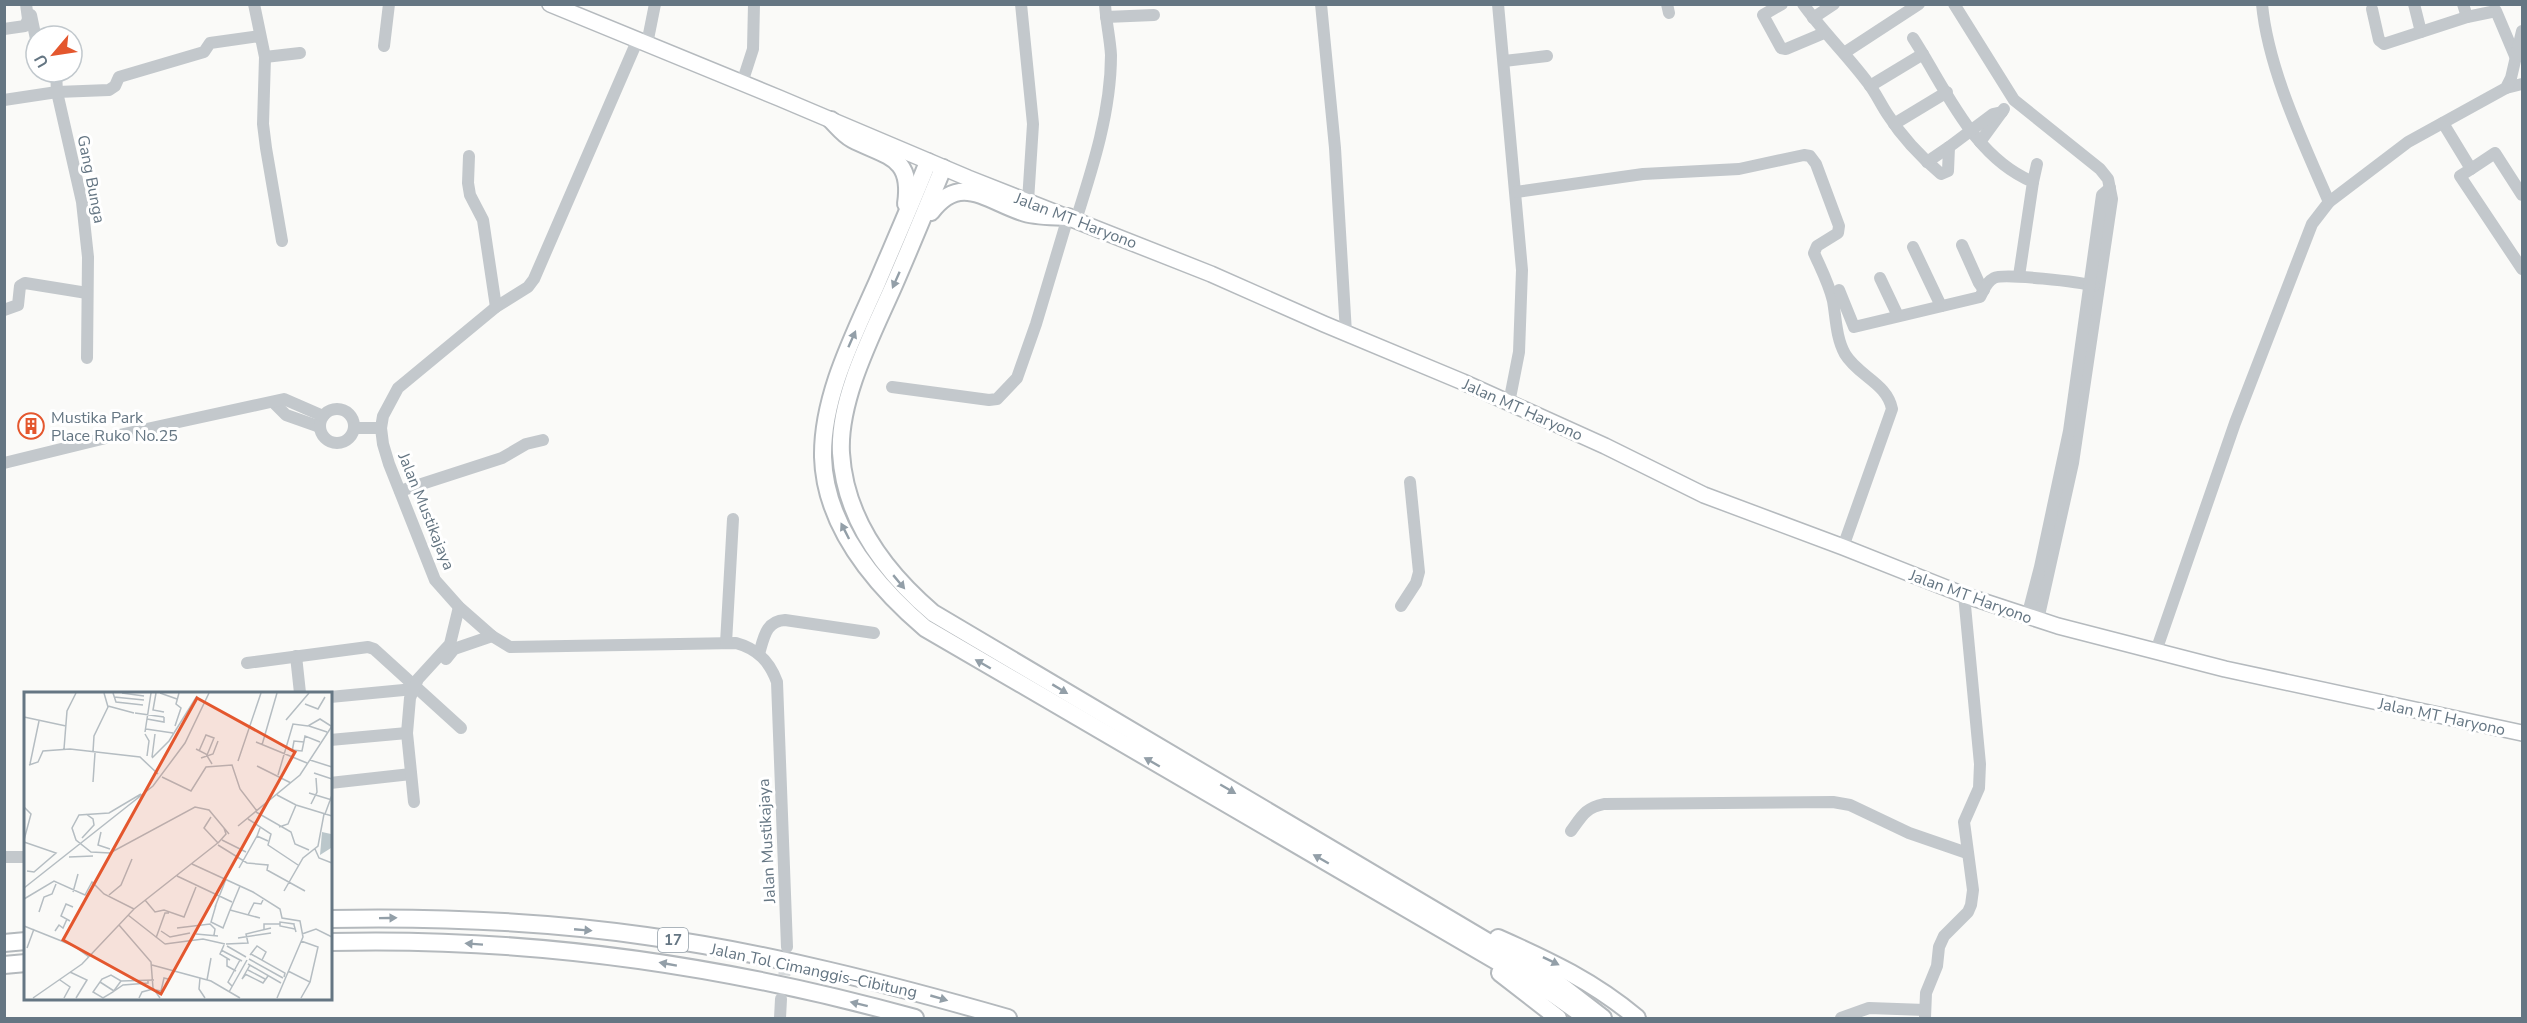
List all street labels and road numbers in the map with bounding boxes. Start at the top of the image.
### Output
street label: Gang Bunga [72,133,110,225]
street label: Jalan MT Haryono [1010,187,1140,254]
street label: Jalan MT Haryono [1458,373,1586,446]
street label: Jalan Mustikajaya [392,448,460,573]
street label: Jalan MT Haryono [1905,564,2035,629]
street label: Jalan MT Haryono [2375,693,2507,741]
street label: Jalan Mustikajaya [753,778,781,905]
road number: 17 [658,928,688,952]
street label: Jalan Tol Cimanggis–Cibitung [707,938,919,1004]

